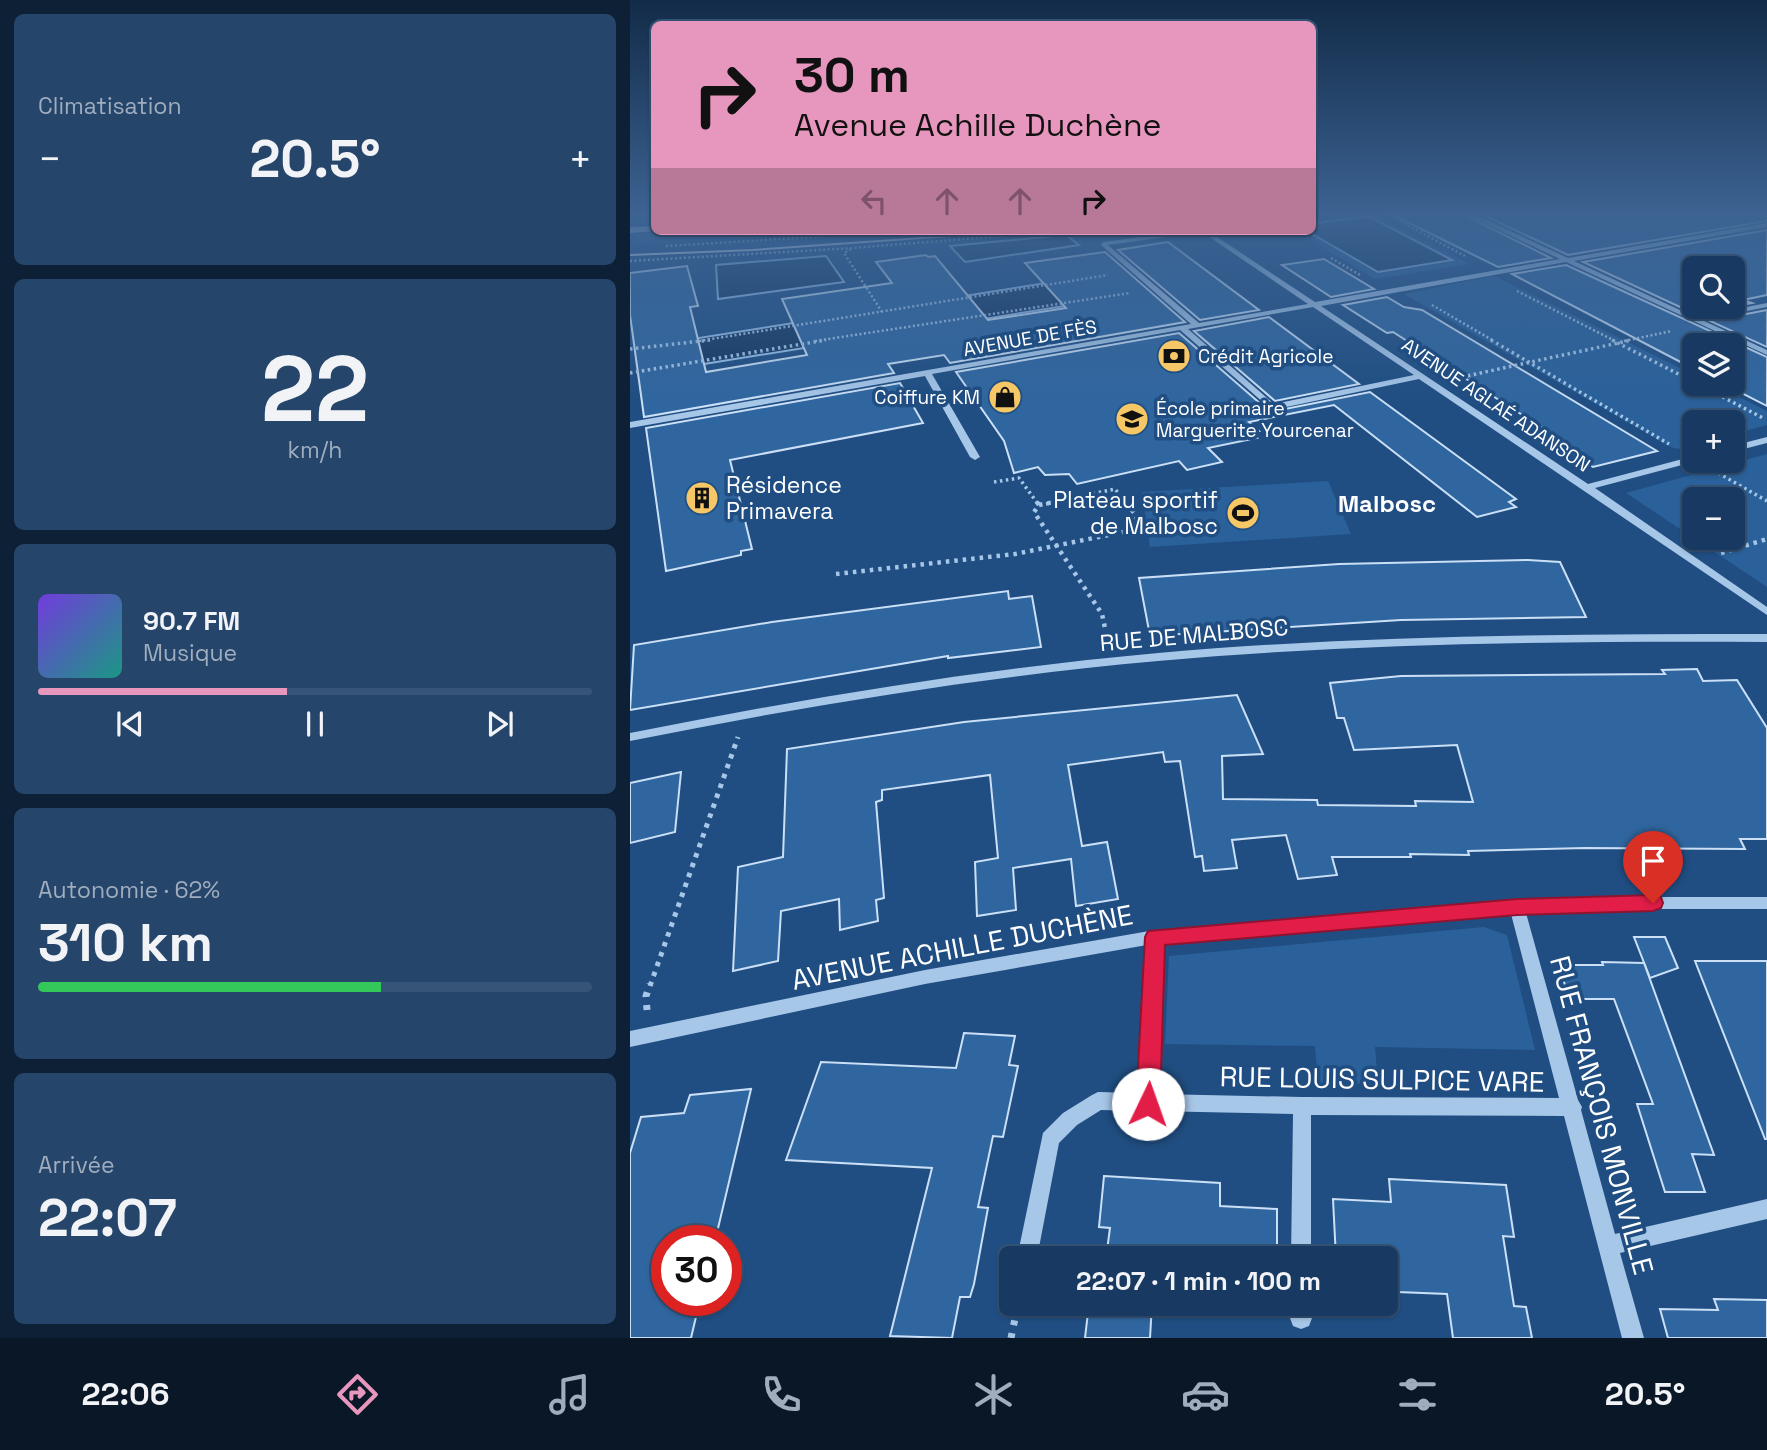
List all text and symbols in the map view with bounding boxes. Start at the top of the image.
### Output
text: 30 m [794,44,910,106]
icon: right [679,49,770,140]
text: Climatisation [38,91,182,121]
text: Avenue Achille Duchène [794,105,1161,145]
text: 20.5° [249,126,381,192]
text: − [38,135,62,183]
text: + [568,135,592,183]
icon: left [855,182,893,220]
icon: ahead [928,182,966,220]
icon: ahead [1001,182,1039,220]
icon: right [1074,182,1112,220]
map controls [1682,256,1745,550]
button: search [1682,256,1745,319]
street label: AVENUE DE FÈS [961,314,1099,362]
text: 22 [261,331,369,448]
street label: AVENUE AGLAÉ ADANSON [1397,333,1595,477]
button: layers [1682,333,1745,396]
bank icon: Crédit Agricole [1155,337,1193,375]
place label: Crédit Agricole [1198,344,1334,369]
shop icon: Coiffure KM [986,378,1024,416]
place label: Coiffure KM [874,385,980,410]
place label: École primaire Marguerite Yourcenar [1156,396,1354,443]
school or university icon: École primaire Marguerite Yourcenar [1113,400,1151,438]
button: + [1682,410,1745,473]
text: km/h [288,435,342,465]
place label: Résidence Primavera [726,470,842,526]
building icon: Résidence Primavera [683,479,721,517]
place label: Plateau sportif de Malbosc [1053,485,1218,541]
button: − [1682,487,1745,550]
district label: Malbosc [1338,488,1436,519]
sports icon: Plateau sportif de Malbosc [1224,494,1262,532]
text: 90.7 FM [143,604,240,638]
street label: RUE DE MALBOSC [1098,612,1290,658]
text: Musique [143,638,237,668]
icon: previous [111,705,149,743]
icon: pause [296,705,334,743]
icon: next [481,705,519,743]
pin [1623,831,1683,903]
icon: arrive [1634,842,1672,880]
text: Autonomie · 62% [38,875,220,905]
street label: AVENUE ACHILLE DUCHÈNE [788,896,1136,998]
text: 310 km [38,910,213,976]
street label: RUE FRANÇOIS MONVILLE [1542,952,1662,1278]
street label: RUE LOUIS SULPICE VARE [1219,1058,1545,1100]
position arrow [1111,1067,1185,1141]
text: Arrivée [38,1150,115,1180]
text: 22:07 [38,1185,177,1251]
speed limit sign: 30 [651,1225,742,1316]
text: 22:07 · 1 min · 100 m [1076,1264,1321,1298]
icon: directions [333,1370,382,1419]
icon: music [545,1370,594,1419]
icon: phone [757,1370,806,1419]
icon: climate [969,1370,1018,1419]
icon: car [1181,1370,1230,1419]
icon: filters [1393,1370,1442,1419]
text: 22:06 [82,1374,170,1414]
text: 20.5° [1605,1374,1685,1414]

